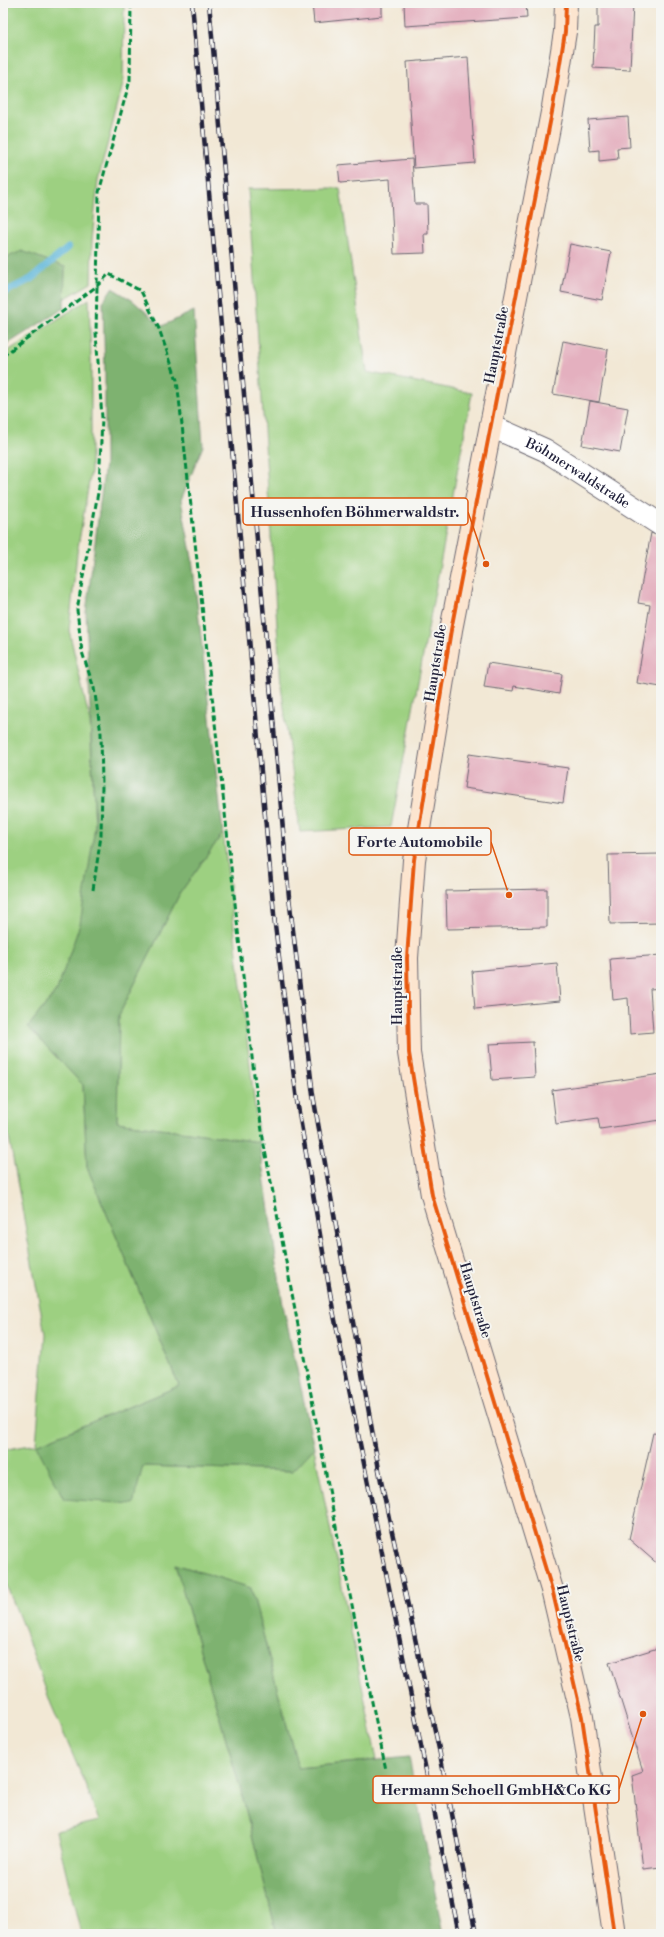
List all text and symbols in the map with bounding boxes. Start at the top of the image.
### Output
street label: Hauptstraße [481,305,513,385]
street label: Böhmerwaldstraße [522,434,633,513]
callout: Hussenhofen Böhmerwaldstr. [243,498,468,525]
text: Hussenhofen Böhmerwaldstr. [251,503,459,522]
street label: Hauptstraße [421,623,451,703]
callout: Forte Automobile [349,828,491,855]
text: Forte Automobile [357,833,483,852]
street label: Hauptstraße [389,947,407,1025]
street label: Hauptstraße [455,1260,495,1340]
street label: Hauptstraße [552,1583,588,1664]
callout: Hermann Schoell GmbH&Co KG [373,1776,619,1803]
text: Hermann Schoell GmbH&Co KG [381,1781,611,1800]

